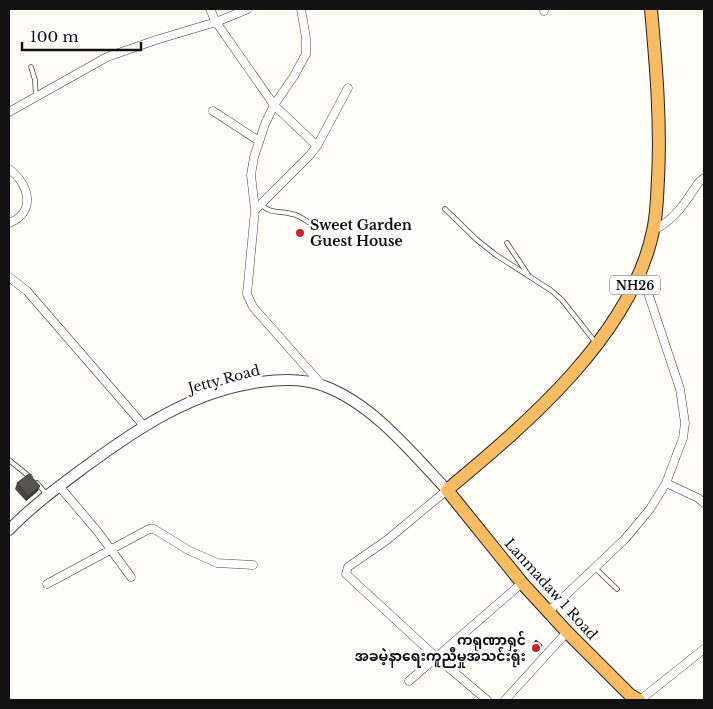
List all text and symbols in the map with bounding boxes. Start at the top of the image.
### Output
scale bar [22,20,141,52]
text: 100 m [30,27,79,46]
place label: Sweet Garden Guest House [310,216,412,250]
marker: Sweet Garden Guest House [294,227,306,239]
road number: NH26 [610,276,660,294]
street label: Jetty Road [184,361,262,398]
street label: Lanmadaw 1 Road [501,535,602,644]
place label: ကရုဏာရှင် အခမဲ့နာရေးကူညီမှုအသင်းရုံး [355,630,526,668]
marker: ကရုဏာရှင် အခမဲ့နာရေးကူညီမှုအသင်းရုံး [530,642,542,654]

